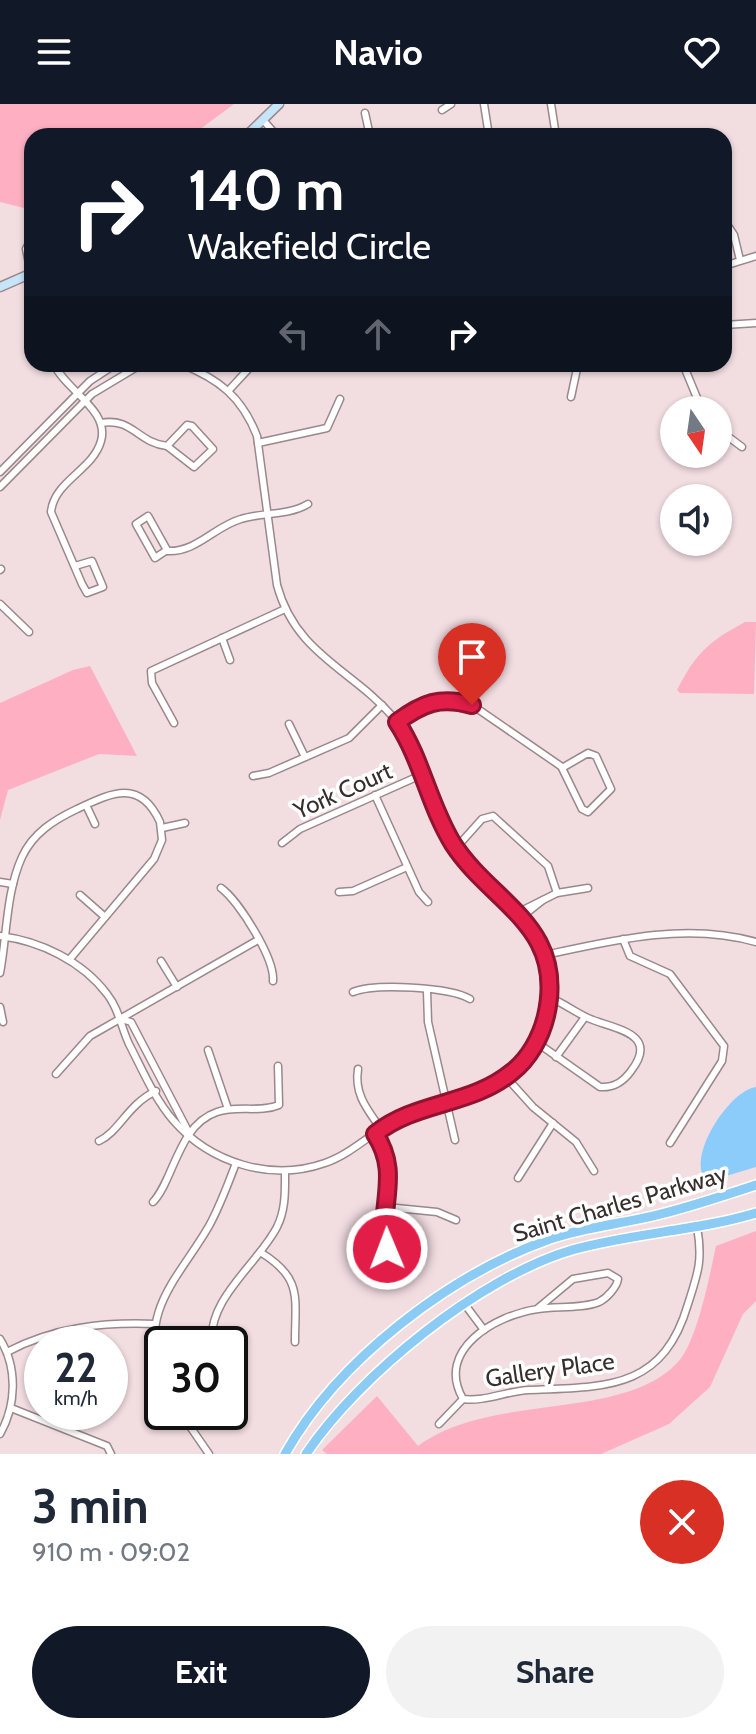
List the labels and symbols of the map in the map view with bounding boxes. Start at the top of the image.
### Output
north arrow [660,396,732,468]
pin [438,623,506,705]
street label: York Court [288,756,396,825]
street label: Saint Charles Parkway [510,1159,730,1248]
position arrow [345,1207,429,1291]
speed limit sign: 30 [144,1326,248,1430]
street label: Gallery Place [484,1346,616,1393]

